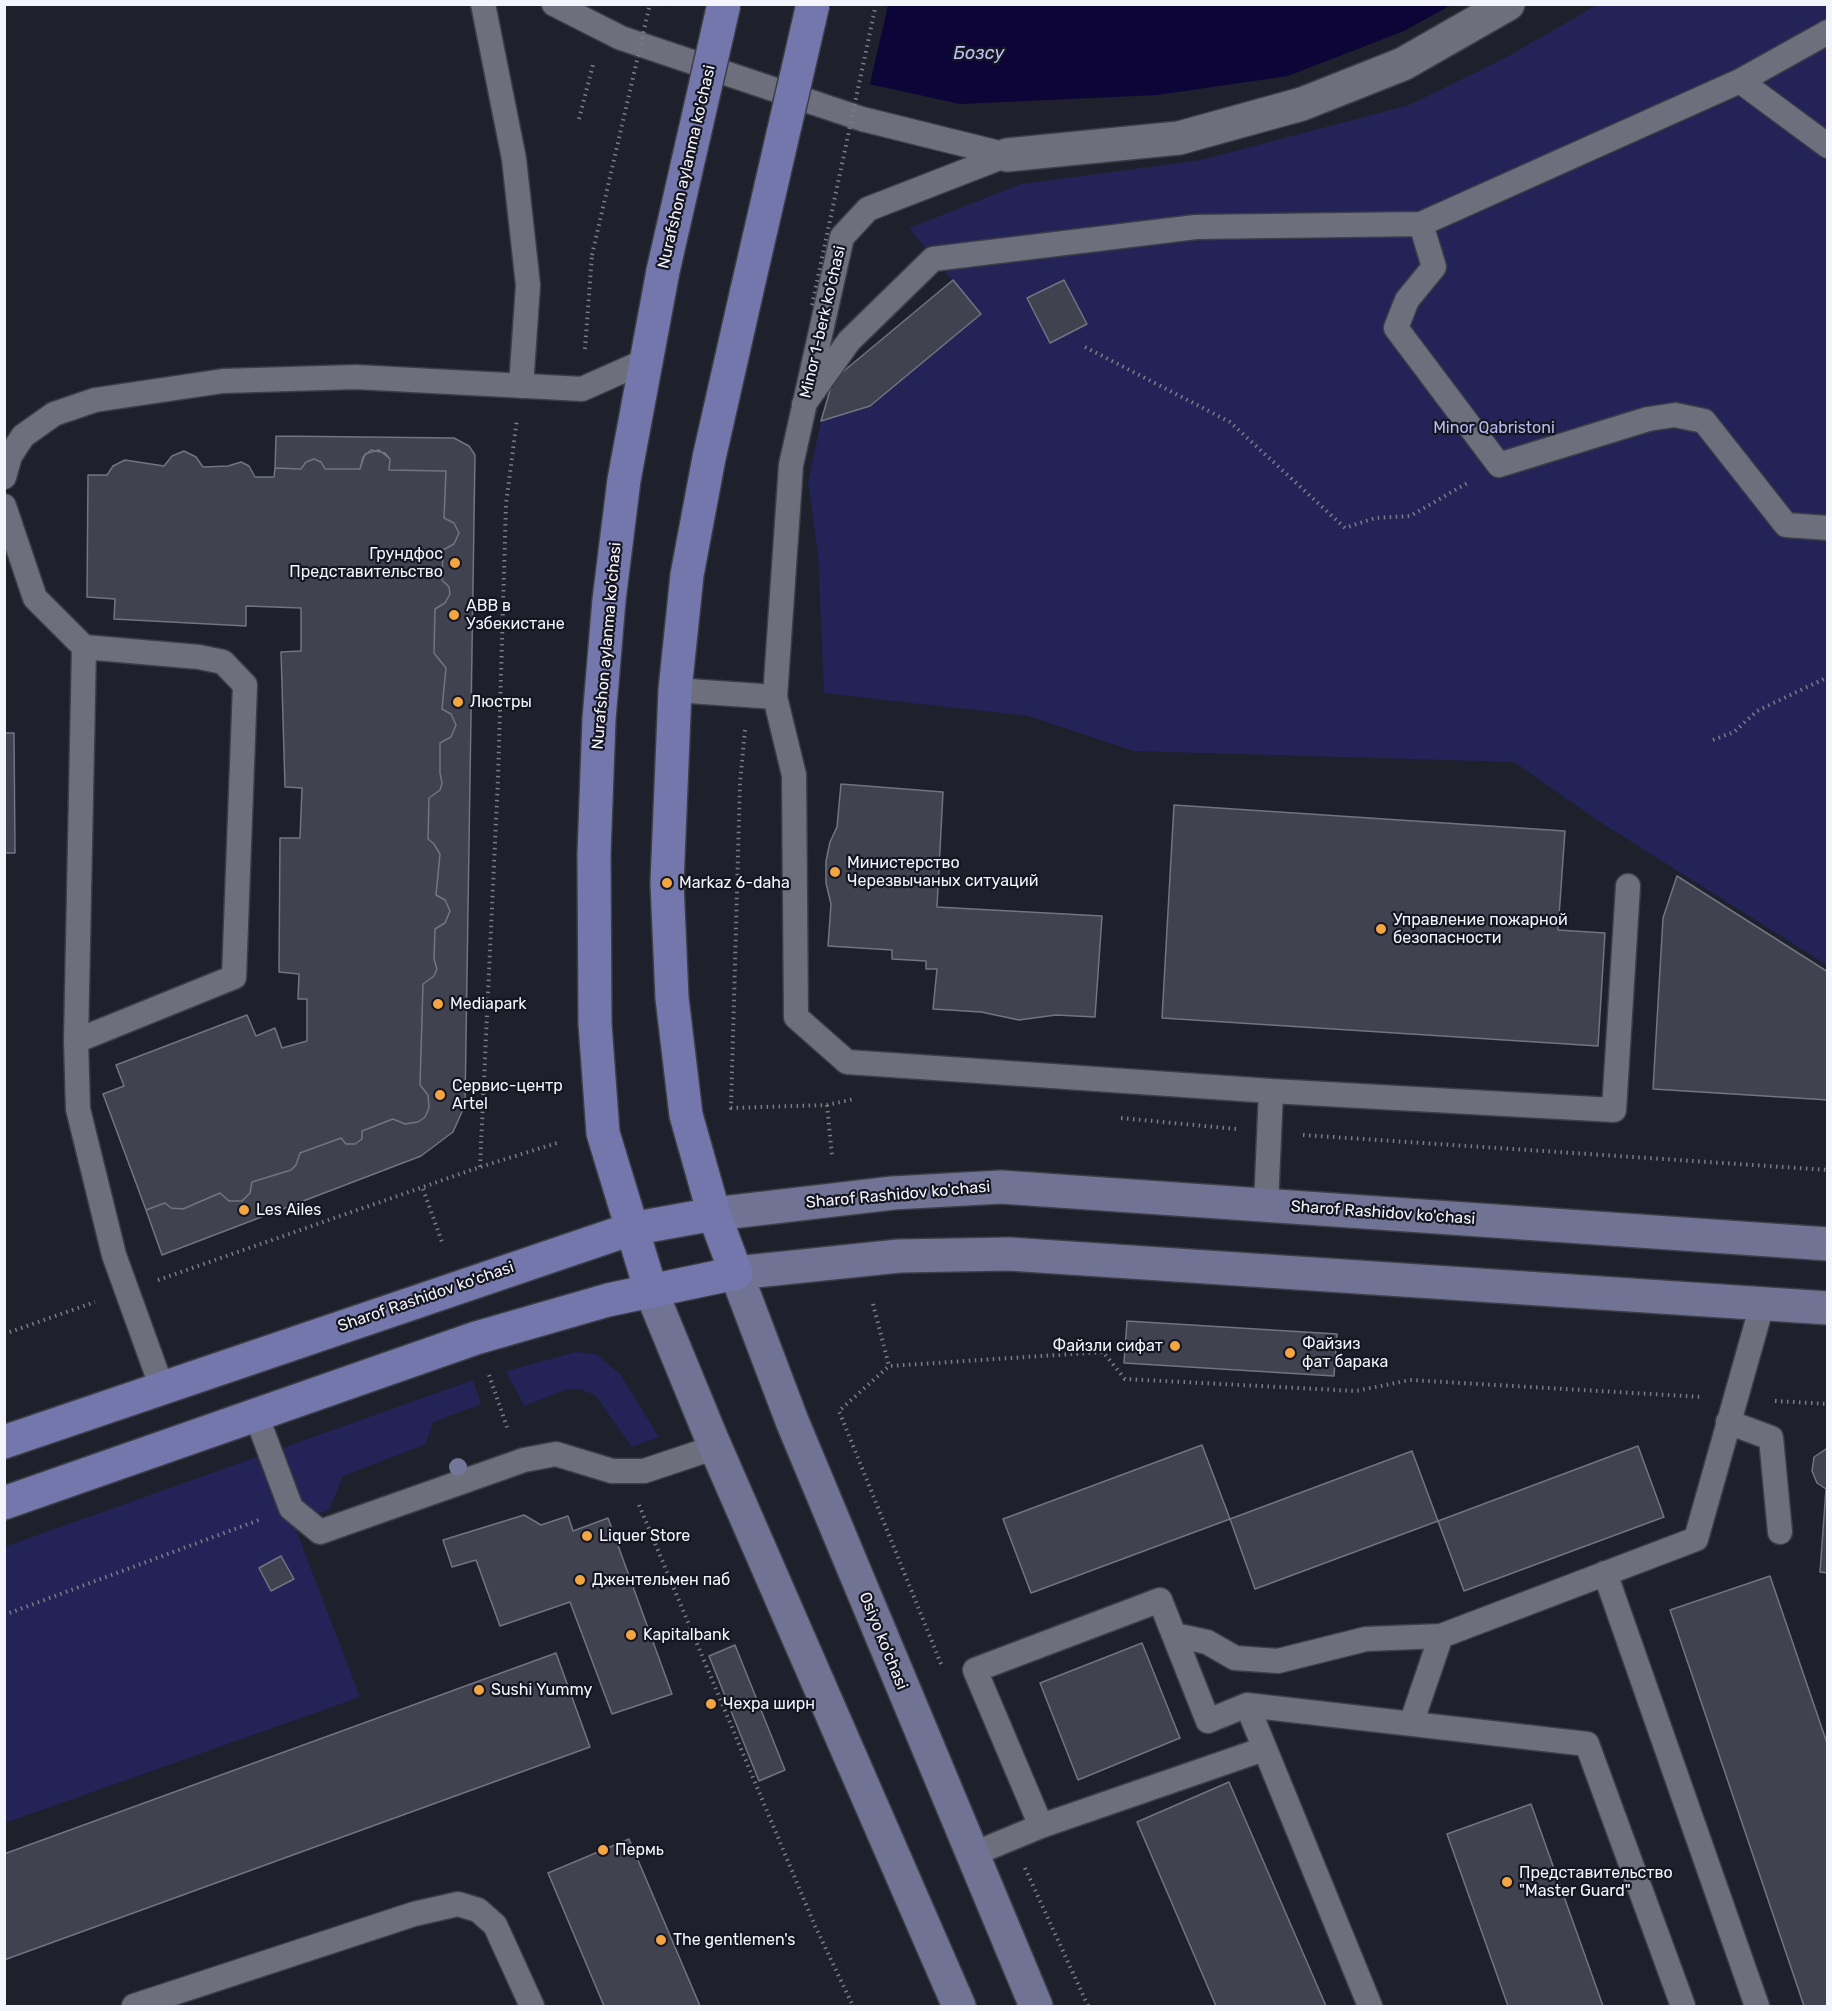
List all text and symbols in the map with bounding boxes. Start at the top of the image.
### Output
water label: Бозсу [953,43,1005,65]
street label: Nurafshon aylanma ko'chasi [654,63,720,271]
street label: Minor 1-berk ko'chasi [796,244,850,400]
park label: Minor Qabristoni [1433,418,1555,438]
street label: Nurafshon aylanma ko'chasi [588,541,626,751]
place label: Грундфос Представительство [289,544,443,582]
marker: Грундфос Представительство [448,556,462,570]
place label: ABB в Узбекистане [466,596,565,634]
marker: ABB в Узбекистане [447,608,461,622]
place label: Люстры [470,692,532,712]
marker: Люстры [451,695,465,709]
place label: Министерство Черезвычаных ситуаций [847,853,1038,891]
marker: Министерство Черезвычаных ситуаций [828,865,842,879]
place label: Markaz 6-daha [679,873,790,893]
marker: Markaz 6-daha [660,876,674,890]
place label: Управление пожарной безопасности [1393,910,1568,948]
marker: Управление пожарной безопасности [1374,922,1388,936]
place label: Mediapark [450,994,527,1014]
marker: Mediapark [431,997,445,1011]
place label: Сервис-центр Artel [452,1076,563,1114]
marker: Сервис-центр Artel [433,1088,447,1102]
street label: Sharof Rashidov ko'chasi [805,1177,991,1213]
street label: Sharof Rashidov ko'chasi [1290,1197,1476,1229]
place label: Les Ailes [256,1200,321,1220]
marker: Les Ailes [237,1203,251,1217]
street label: Sharof Rashidov ko'chasi [335,1258,517,1336]
place label: Файзиз фат барака [1302,1334,1388,1372]
place label: Файзли сифат [1053,1336,1163,1356]
marker: Файзли сифат [1168,1339,1182,1353]
marker: Файзиз фат барака [1283,1346,1297,1360]
place label: Liquer Store [599,1526,690,1546]
marker: Liquer Store [580,1529,594,1543]
place label: Джентельмен паб [592,1570,730,1590]
marker: Джентельмен паб [573,1573,587,1587]
street label: Osiyo ko'chasi [855,1589,911,1693]
place label: Kapitalbank [643,1625,730,1645]
marker: Kapitalbank [624,1628,638,1642]
place label: Sushi Yummy [491,1680,592,1700]
marker: Sushi Yummy [472,1683,486,1697]
place label: Чехра ширн [723,1694,815,1714]
marker: Чехра ширн [704,1697,718,1711]
place label: Пермь [615,1840,664,1860]
marker: Пермь [596,1843,610,1857]
place label: Представительство "Master Guard" [1519,1863,1673,1901]
marker: Представительство "Master Guard" [1500,1875,1514,1889]
place label: The gentlemen's [673,1930,795,1950]
marker: The gentlemen's [654,1933,668,1947]

